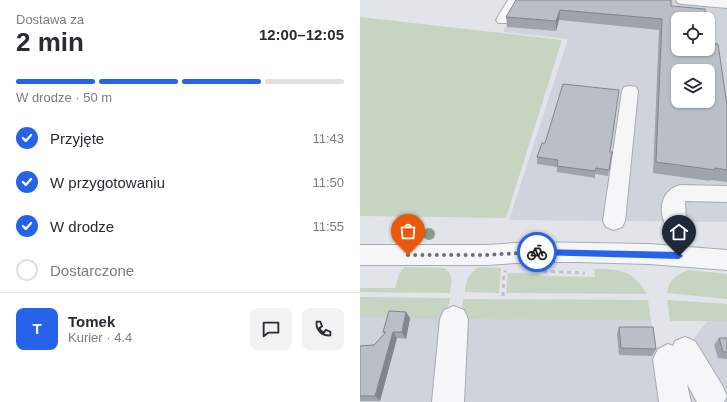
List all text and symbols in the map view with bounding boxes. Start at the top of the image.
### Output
text: Dostawa za [16,12,84,27]
map controls [671,12,715,108]
button: locate [671,12,715,56]
text: 12:00–12:05 [259,26,344,43]
text: 2 min [16,27,84,57]
button: layers [671,64,715,108]
text: W drodze · 50 m [16,90,112,105]
icon: check [16,127,38,149]
text: Przyjęte [50,130,104,147]
text: 11:43 [312,131,344,146]
icon: check [16,171,38,193]
text: W przygotowaniu [50,174,165,191]
text: 11:50 [312,175,344,190]
pin [391,214,425,255]
icon: check [16,215,38,237]
pin [662,215,696,256]
text: W drodze [50,218,114,235]
text: 11:55 [312,219,344,234]
icon: bag [397,220,419,242]
icon: home [668,221,690,243]
courier [517,232,557,272]
icon: bike [526,241,548,263]
text: Dostarczone [50,262,134,279]
button: chat [250,308,292,350]
button: phone [302,308,344,350]
text: Tomek [68,313,115,330]
text: T [32,320,42,337]
text: Kurier · 4.4 [68,330,132,345]

